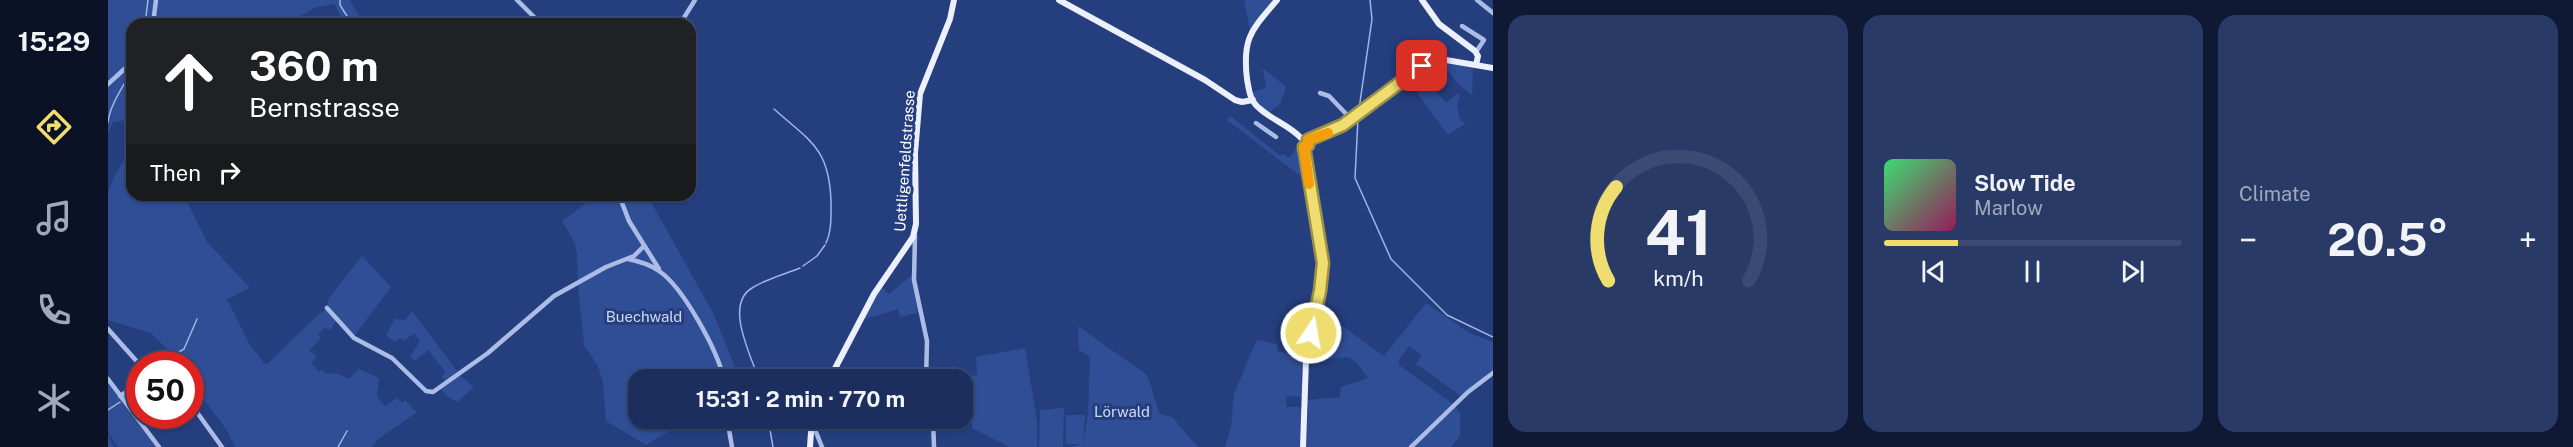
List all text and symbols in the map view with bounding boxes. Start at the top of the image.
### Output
text: 15:29 [18,25,90,57]
pin [1396,40,1447,91]
text: 360 m [249,41,379,90]
icon: ahead [150,42,228,120]
icon: arrive [1405,49,1438,82]
street label: Uettligenfeldstrasse [891,90,918,232]
text: Bernstrasse [249,91,400,123]
icon: directions [33,106,75,148]
icon: right [213,156,246,189]
text: Then [150,160,201,186]
text: Slow Tide [1974,170,2076,196]
text: Climate [2239,182,2311,206]
text: 41 [1644,196,1712,269]
text: Marlow [1974,196,2043,220]
icon: music [33,197,75,239]
text: 20.5° [2327,213,2449,266]
text: − [2239,221,2257,259]
text: + [2519,221,2537,259]
icon: previous [1917,255,1950,288]
icon: pause [2016,255,2049,288]
icon: next [2116,255,2149,288]
text: km/h [1653,266,1703,291]
icon: phone [33,289,75,331]
position arrow [1279,301,1343,365]
park label: Buechwald [606,308,682,325]
speed limit sign: 50 [126,351,204,429]
icon: climate [33,380,75,422]
text: 15:31 · 2 min · 770 m [696,386,905,412]
park label: Lörwald [1094,403,1150,420]

